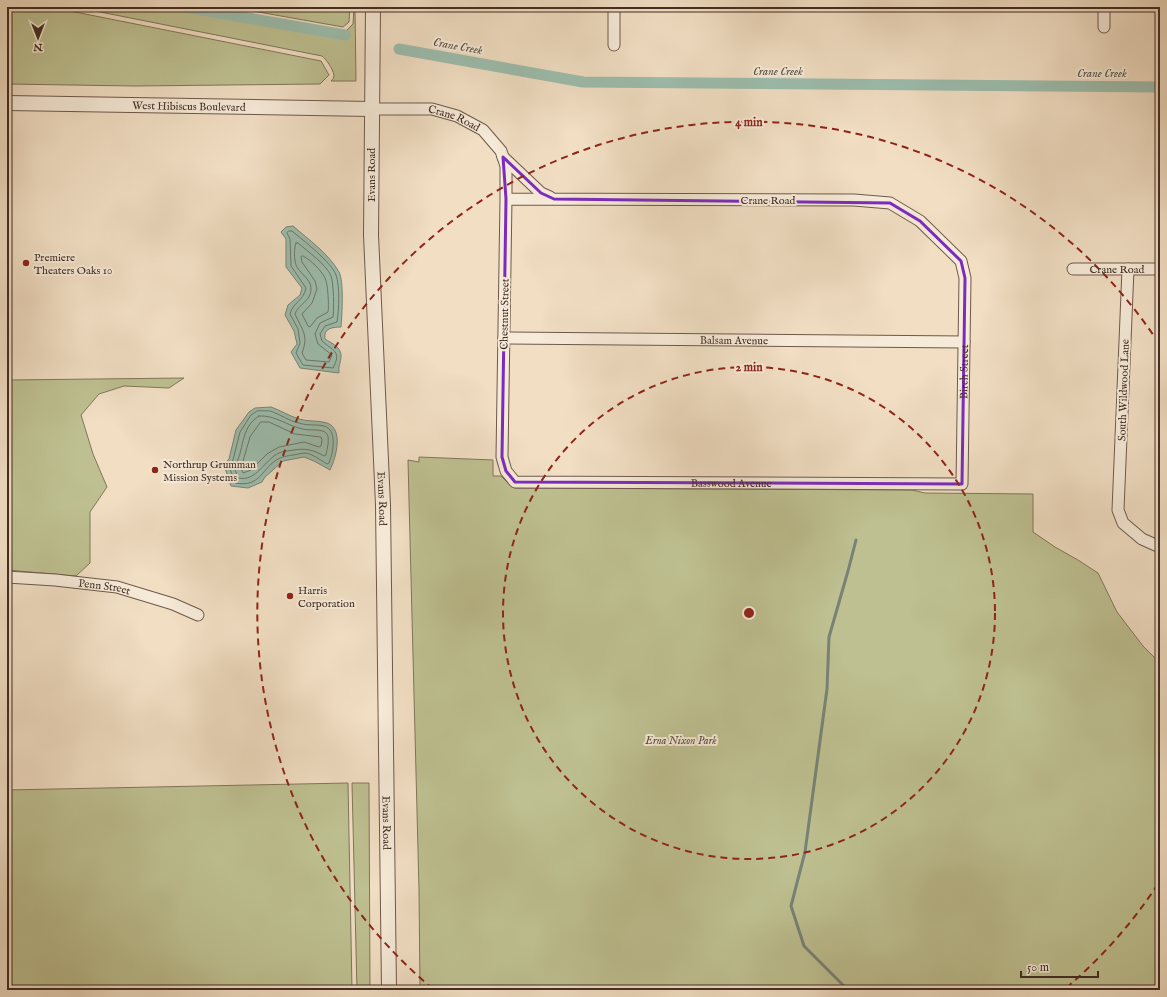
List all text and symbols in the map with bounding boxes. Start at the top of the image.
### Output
north arrow [18,18,58,58]
water label: Crane Creek [432,35,484,58]
text: N [33,40,44,54]
water label: Crane Creek [753,64,803,79]
water label: Crane Creek [1077,66,1127,81]
street label: West Hibiscus Boulevard [132,99,246,115]
street label: Crane Road [427,102,482,135]
text: 4 min [735,115,763,130]
street label: Evans Road [365,148,379,202]
street label: Crane Road [741,194,796,208]
place label: Premiere Theaters Oaks 10 [34,251,112,278]
marker: Premiere Theaters Oaks 10 [21,258,31,268]
street label: Crane Road [1090,263,1145,277]
street label: Chestnut Street [497,278,513,350]
street label: Balsam Avenue [700,334,768,348]
street label: South Wildwood Lane [1115,339,1133,441]
street label: Birch Street [957,344,972,399]
text: 2 min [735,360,763,375]
place label: Northrup Grumman Mission Systems [163,458,256,485]
marker: Northrup Grumman Mission Systems [150,465,160,475]
street label: Evans Road [374,471,389,526]
street label: Basswood Avenue [691,477,772,491]
street label: Penn Street [77,577,132,599]
place label: Harris Corporation [298,584,355,611]
marker: Harris Corporation [285,591,295,601]
centre of rings [742,606,756,620]
park label: Erna Nixon Park [644,734,717,748]
street label: Evans Road [379,796,393,850]
scale bar [1021,953,1098,979]
text: 50 m [1027,960,1049,975]

